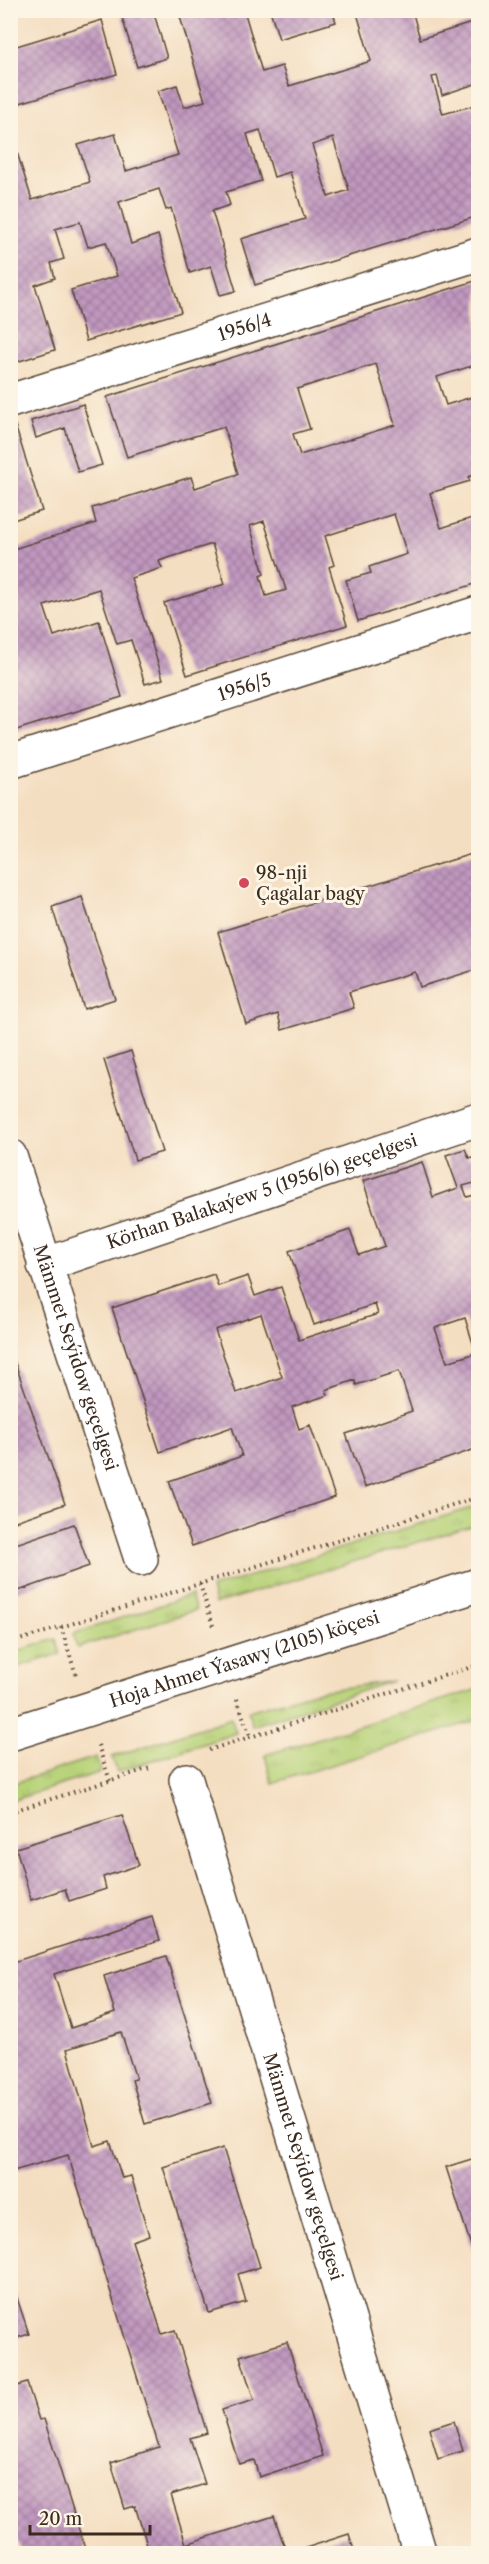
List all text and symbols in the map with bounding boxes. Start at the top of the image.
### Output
street label: 1956/4 [215,309,274,346]
street label: 1956/5 [215,669,274,706]
place label: 98-nji Çagalar bagy [256,862,366,905]
marker: 98-nji Çagalar bagy [237,876,251,890]
street label: Körhan Balakaýew 5 (1956/6) geçelgesi [104,1129,421,1254]
street label: Mämmet Seýidow geçelgesi [29,1242,123,1474]
street label: Hoja Ahmet Ýasawy (2105) köçesi [107,1606,382,1713]
street label: Mämmet Seýidow geçelgesi [258,2050,348,2284]
scale bar [30,2498,150,2536]
text: 20 m [39,2508,83,2530]

